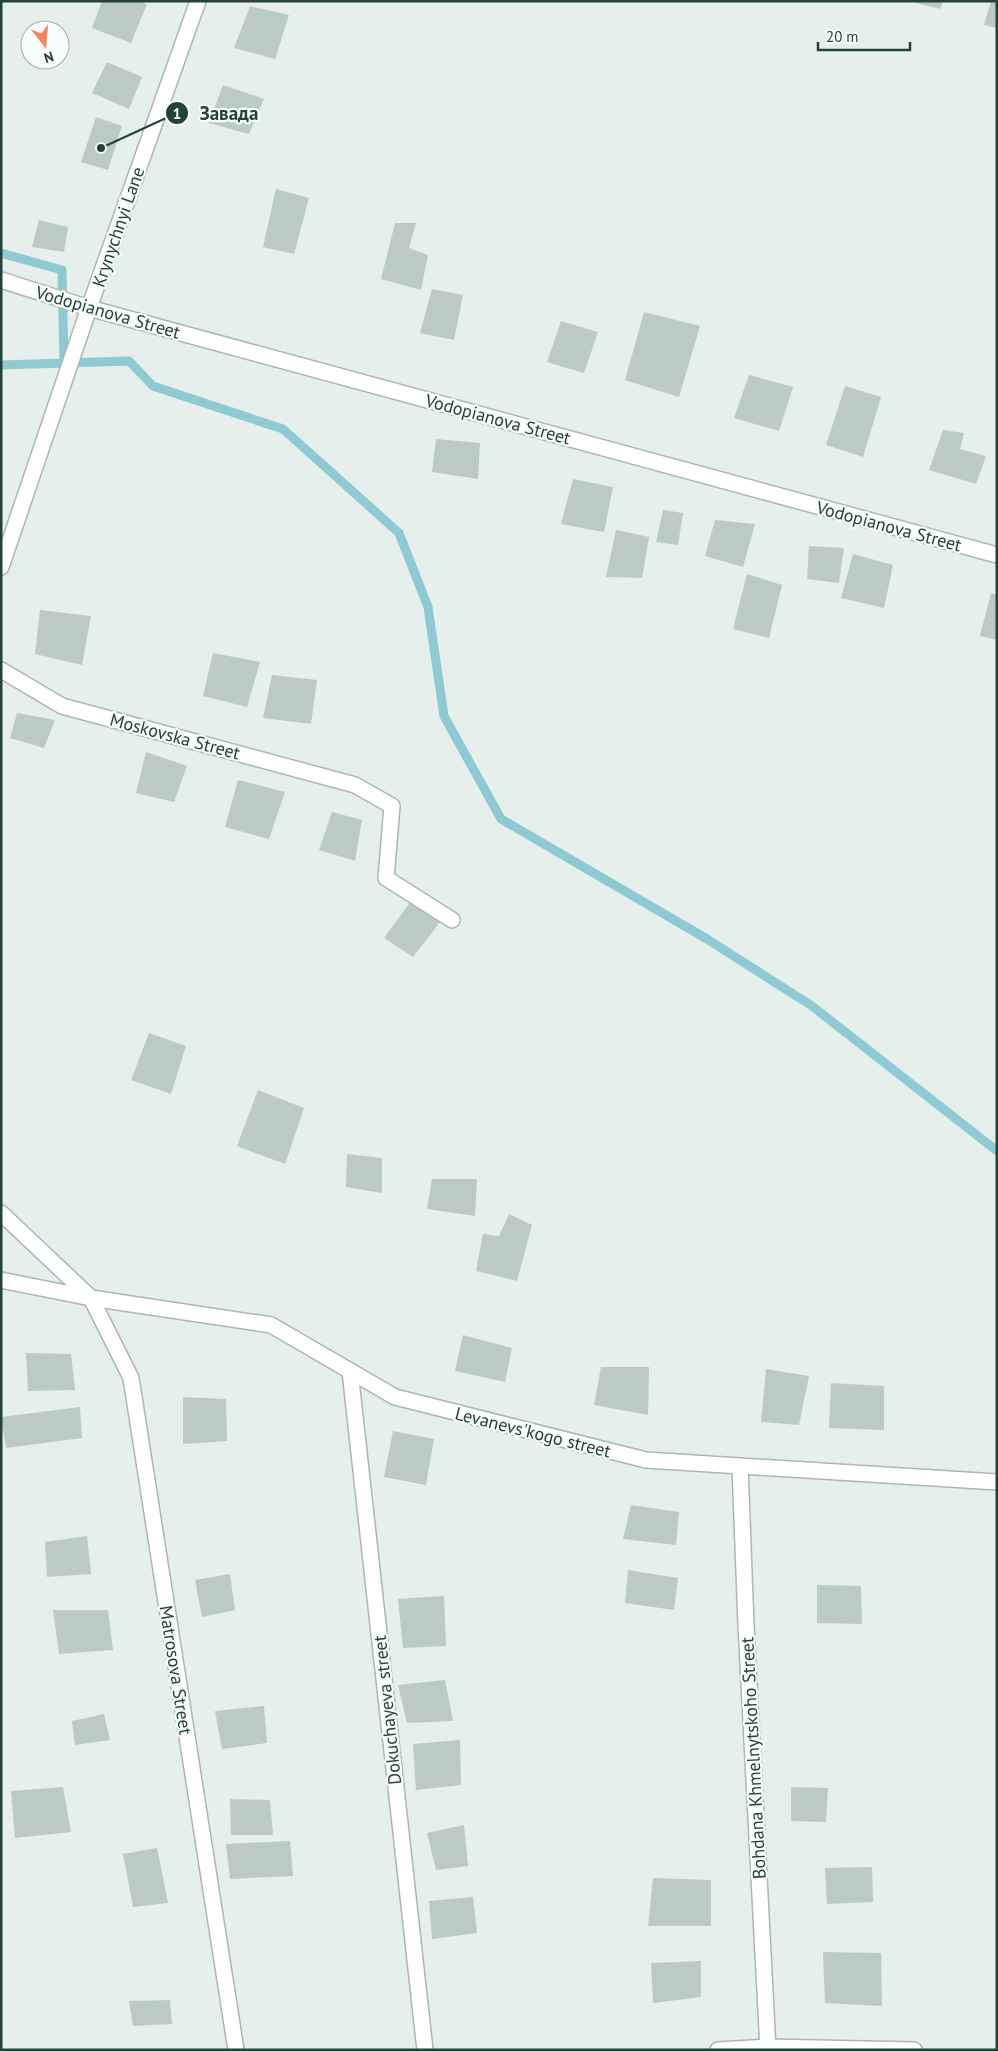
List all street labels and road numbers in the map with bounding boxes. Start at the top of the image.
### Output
street label: Krynychnyi Lane [87,164,149,290]
street label: Vodopianova Street [32,280,183,344]
street label: Vodopianova Street [422,388,573,449]
street label: Vodopianova Street [813,495,964,556]
street label: Moskovska Street [107,708,243,764]
street label: Levanevs'kogo street [453,1402,613,1462]
street label: Matrosova Street [154,1604,198,1736]
street label: Dokuchayeva street [368,1634,406,1786]
street label: Bohdana Khmelnytskoho Street [735,1636,771,1880]

